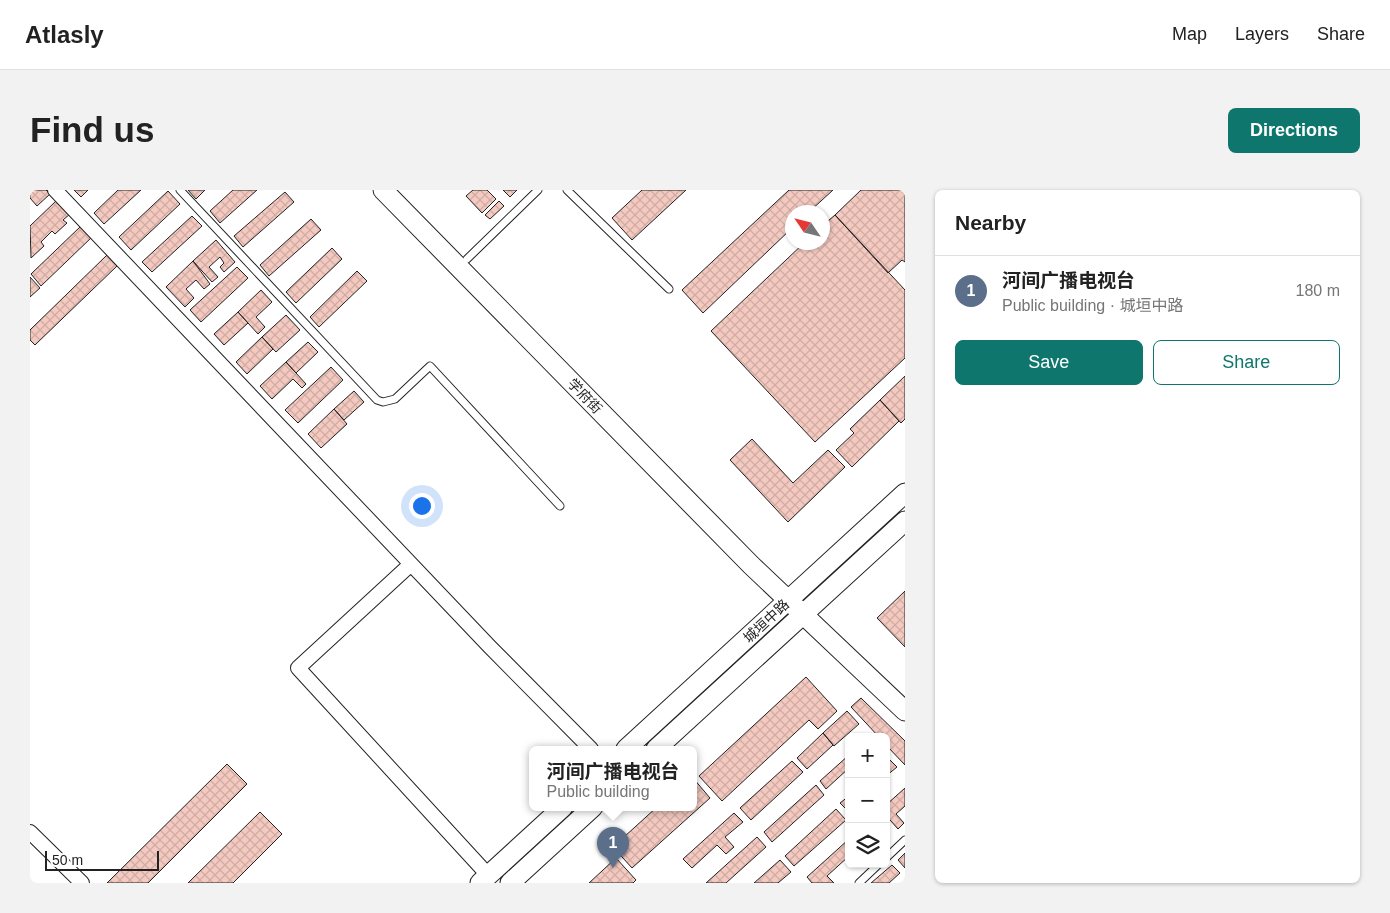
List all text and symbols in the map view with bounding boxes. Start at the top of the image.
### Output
text: Atlasly [25,21,104,48]
text: Map [1172,24,1207,44]
text: Layers [1235,24,1289,44]
text: Share [1317,24,1365,44]
button: Directions [1228,108,1360,153]
text: Find us [30,110,154,149]
north arrow [785,205,830,250]
text: Nearby [955,211,1026,234]
text: 河间广播电视台 [1002,270,1135,291]
text: 1 [967,282,975,299]
text: 180 m [1296,282,1340,299]
text: Public building · 城垣中路 [1002,297,1183,314]
button: Save [955,340,1143,385]
button: Share [1153,340,1340,385]
street label: 学府街 [565,375,605,417]
your location [409,493,435,519]
street label: 城垣中路 [740,596,792,646]
map controls [845,733,890,868]
button: + [845,733,890,778]
popup [529,746,697,811]
text: 河间广播电视台 [546,761,680,782]
button: − [845,778,890,823]
text: Public building [546,783,650,800]
button: layers [845,823,890,868]
pin: 1 [597,827,629,868]
scale bar [45,848,159,871]
text: 50 m [52,852,83,868]

